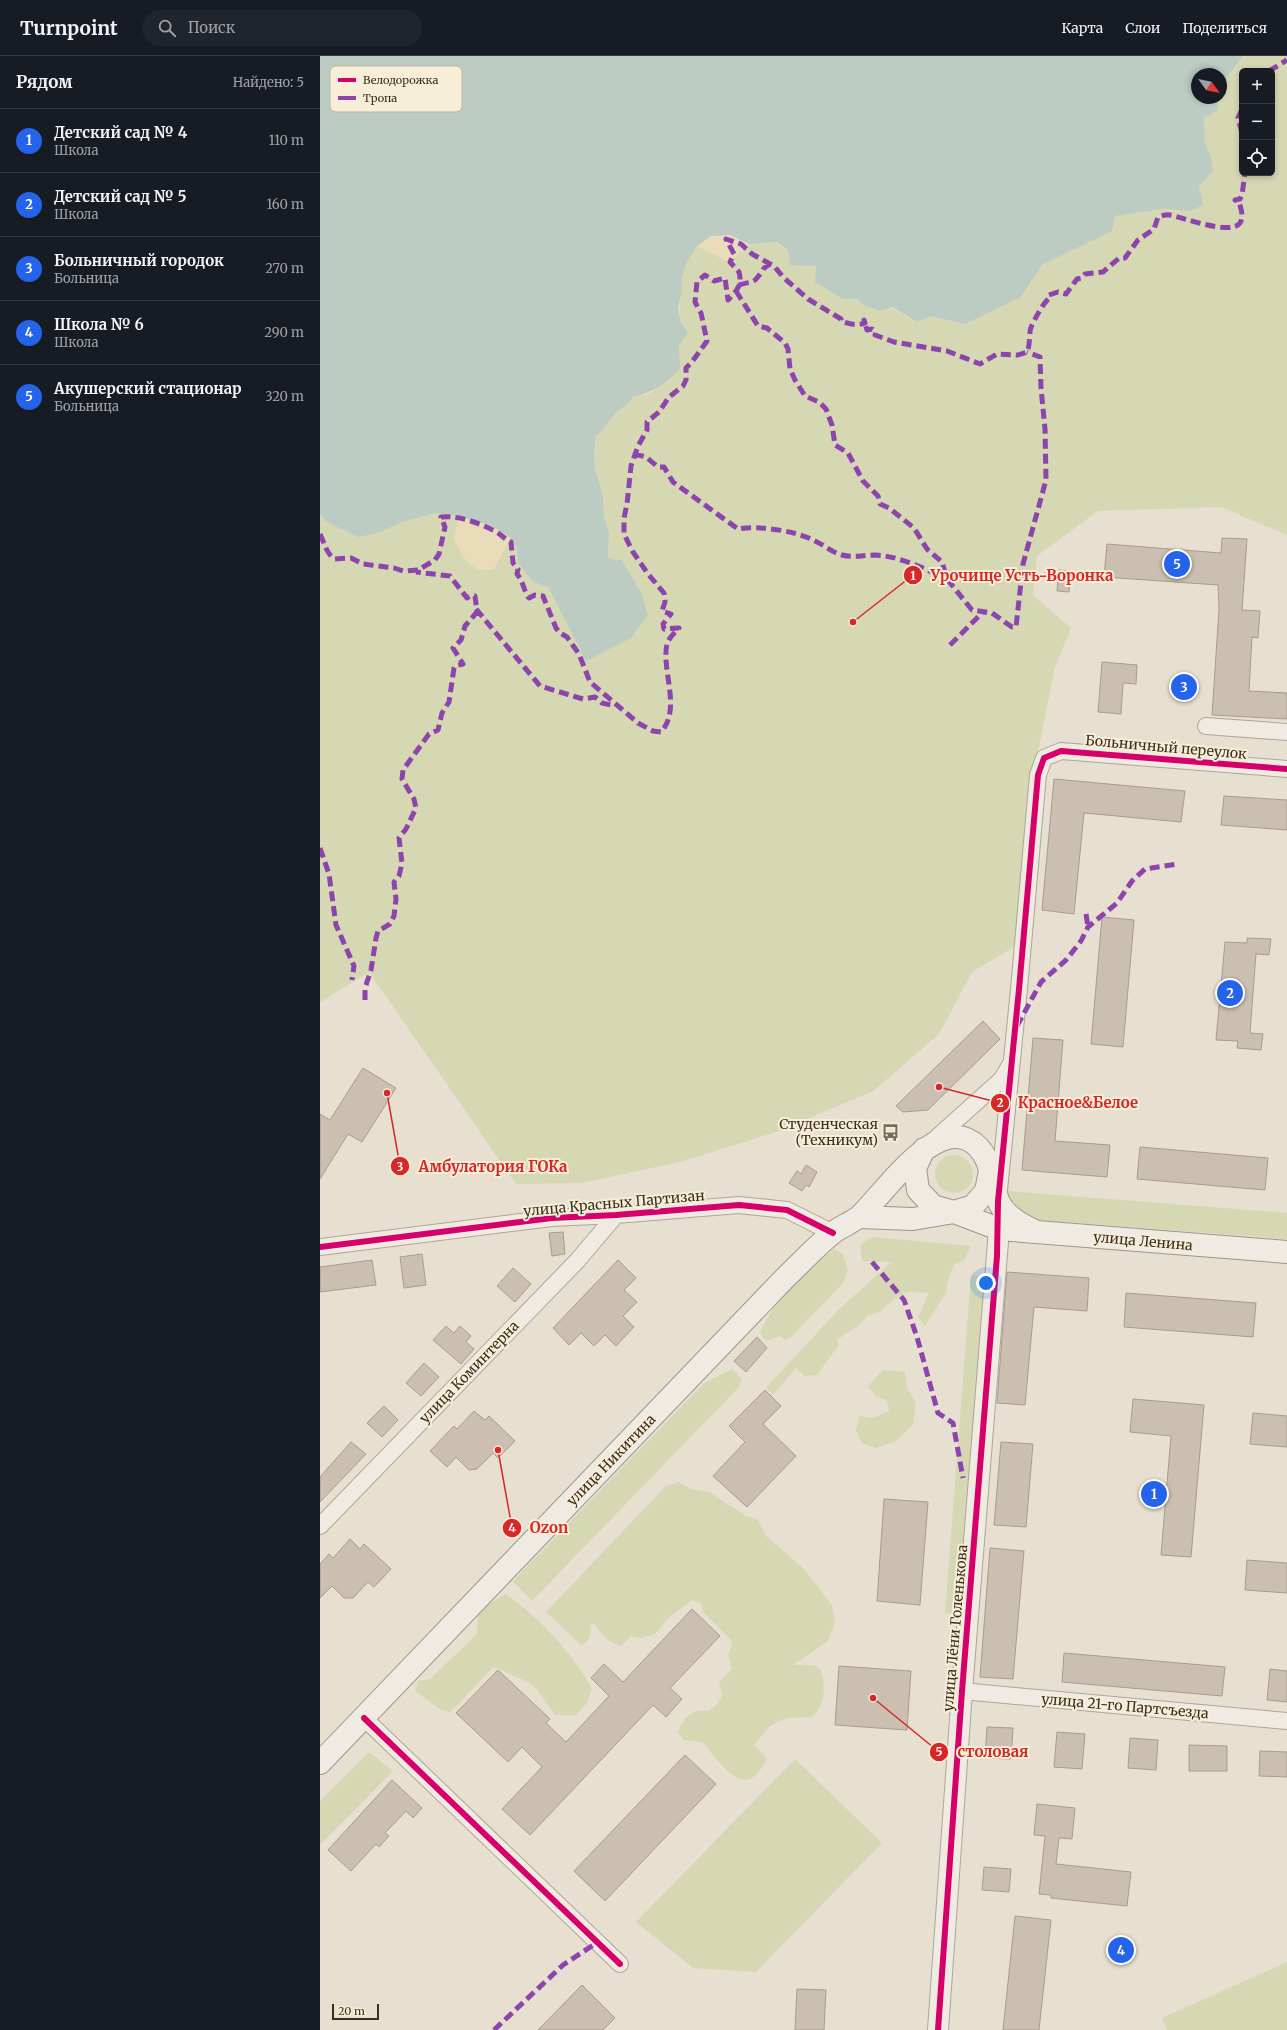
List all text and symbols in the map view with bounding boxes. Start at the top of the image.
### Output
search box [142,10,422,46]
text: Turnpoint [20,16,118,40]
icon: search [156,17,178,39]
text: Поиск [188,18,235,37]
text: Карта [1061,19,1103,37]
text: Слои [1125,19,1160,37]
text: Поделиться [1182,19,1267,37]
legend [330,66,462,112]
north arrow [1191,68,1227,104]
map controls [1239,68,1275,176]
button: + [1239,68,1275,104]
text: Рядом [16,71,72,93]
text: Велодорожка [363,73,438,87]
text: Найдено: 5 [233,74,304,91]
text: Тропа [363,91,397,105]
button: − [1239,104,1275,140]
text: Детский сад № 4 [54,123,187,142]
text: 1 [26,132,32,149]
text: 110 m [269,132,304,149]
button: locate [1239,140,1275,176]
text: Школа [54,142,98,159]
text: Детский сад № 5 [54,187,186,206]
text: 2 [25,196,33,213]
text: 160 m [266,196,304,213]
text: Школа [54,206,98,223]
text: Больничный городок [54,251,224,270]
text: 3 [25,260,33,277]
text: 270 m [265,260,304,277]
text: Больница [54,270,119,287]
text: Школа № 6 [54,315,144,334]
text: 4 [25,324,33,341]
text: 290 m [264,324,304,341]
text: Школа [54,334,98,351]
text: Акушерский стационар [54,379,242,398]
text: 5 [25,388,33,405]
text: 320 m [265,388,304,405]
text: Больница [54,398,119,415]
pin: 5 [1164,549,1190,579]
callout: Урочище Усть-Воронка [903,562,1122,589]
text: Урочище Усть-Воронка [930,566,1114,585]
text: 1 [910,568,916,583]
pin: 3 [1171,672,1197,702]
street label: Больничный переулок [1084,731,1248,763]
pin: 2 [1217,978,1243,1008]
callout: Красное&Белое [990,1089,1146,1116]
text: Красное&Белое [1018,1093,1138,1112]
text: 2 [996,1095,1004,1110]
place label: Студенческая (Техникум) [779,1115,878,1149]
bus stop icon: Студенческая (Техникум) [881,1122,901,1142]
callout: Амбулатория ГОКа [390,1153,575,1180]
text: Амбулатория ГОКа [417,1157,568,1176]
text: 3 [397,1159,404,1174]
street label: улица Красных Партизан [523,1186,706,1220]
street label: улица Ленина [1093,1228,1194,1254]
your location [976,1273,996,1293]
street label: улица Коминтерна [415,1317,523,1427]
street label: улица Никитина [563,1410,660,1510]
pin: 1 [1141,1479,1167,1509]
callout: Ozon [502,1515,577,1542]
text: Ozon [530,1518,568,1537]
text: 4 [508,1520,516,1535]
street label: улица Лёни Голенькова [939,1543,971,1712]
street label: улица 21-го Партсъезда [1041,1690,1210,1722]
callout: столовая [929,1738,1036,1765]
text: столовая [957,1742,1029,1761]
text: 5 [935,1744,943,1759]
pin: 4 [1108,1935,1134,1965]
scale bar [332,2002,379,2021]
text: 20 m [338,2004,365,2018]

